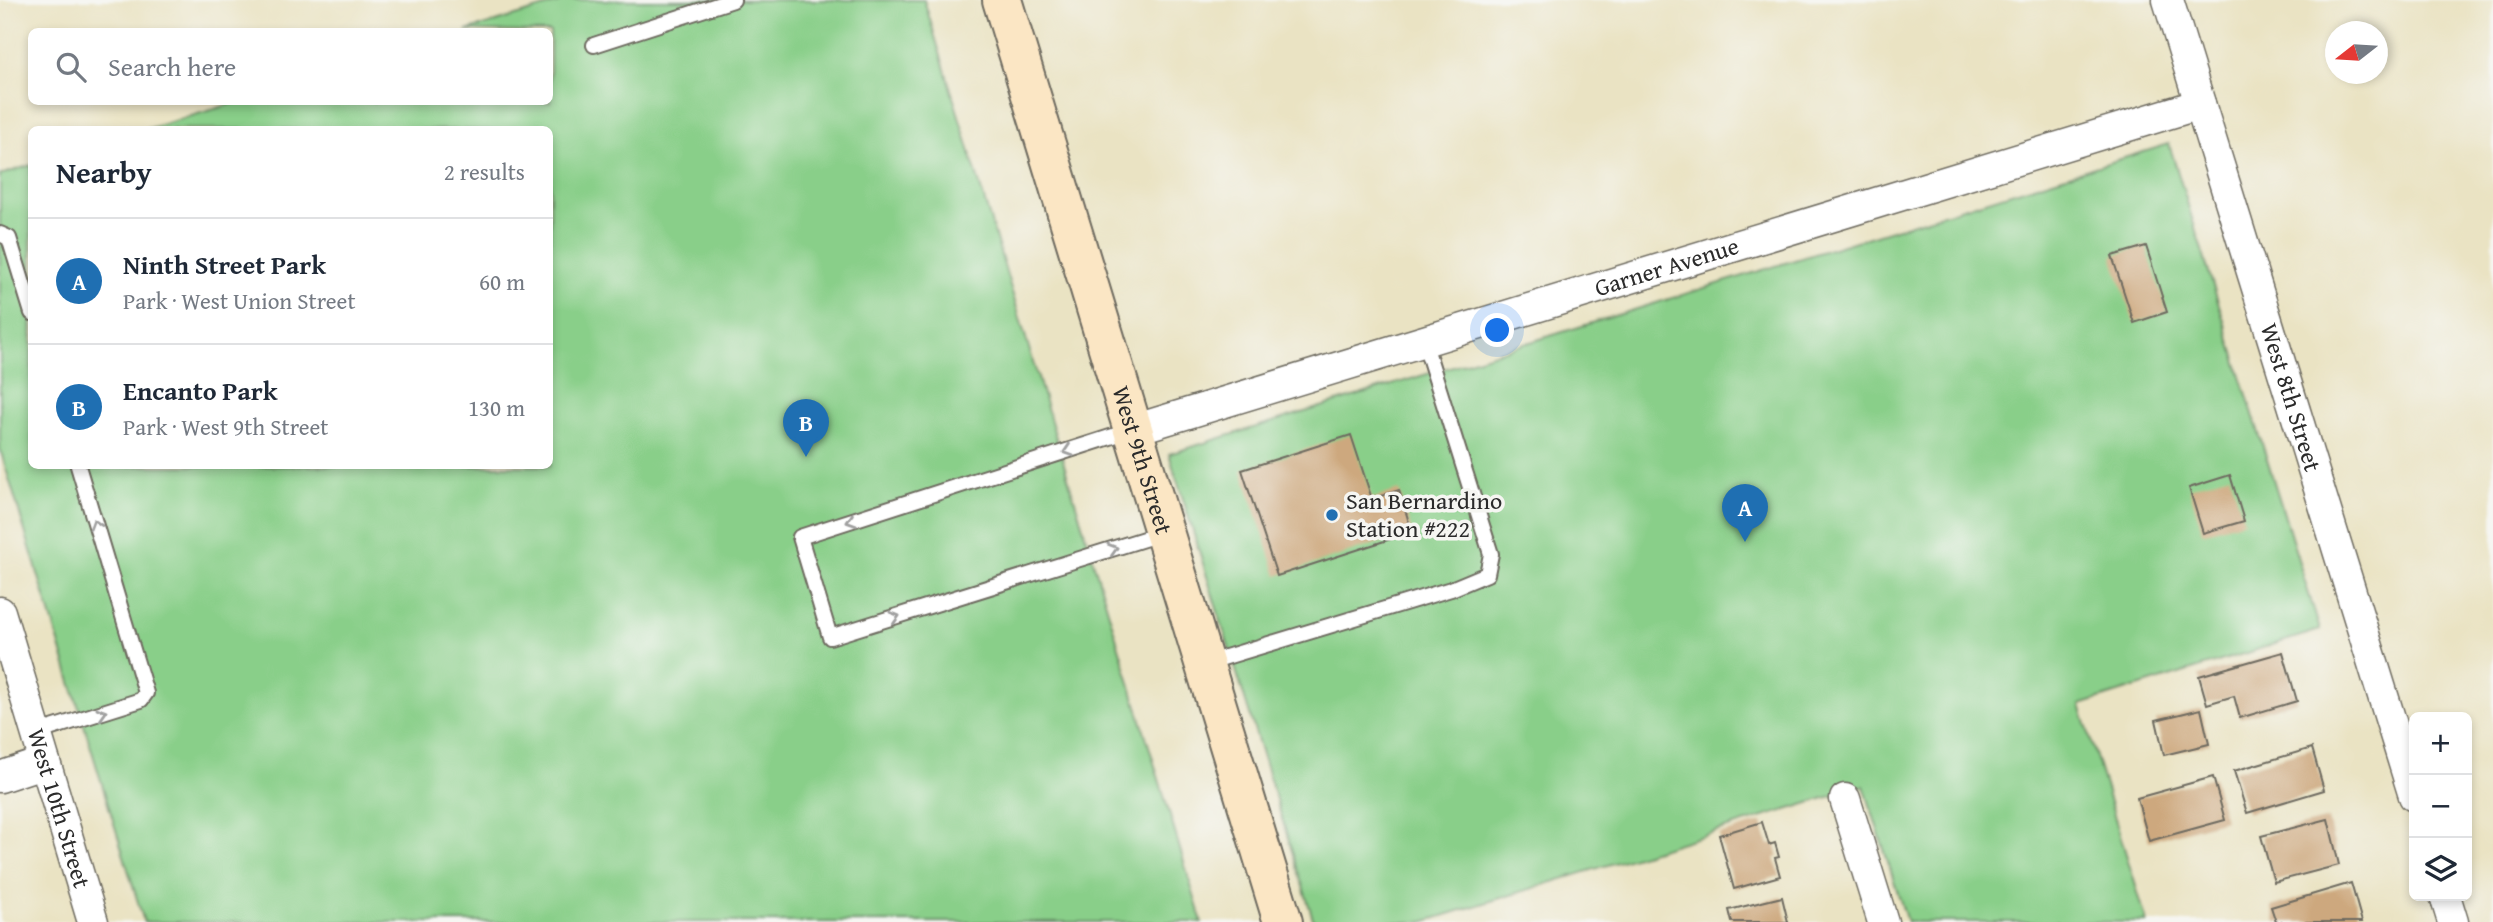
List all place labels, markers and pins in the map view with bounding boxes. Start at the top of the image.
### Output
pin: B [783,399,829,457]
place label: San Bernardino Station #222 [1346,483,1502,546]
pin: A [1722,484,1768,542]
marker: San Bernardino Station #222 [1324,507,1340,523]

